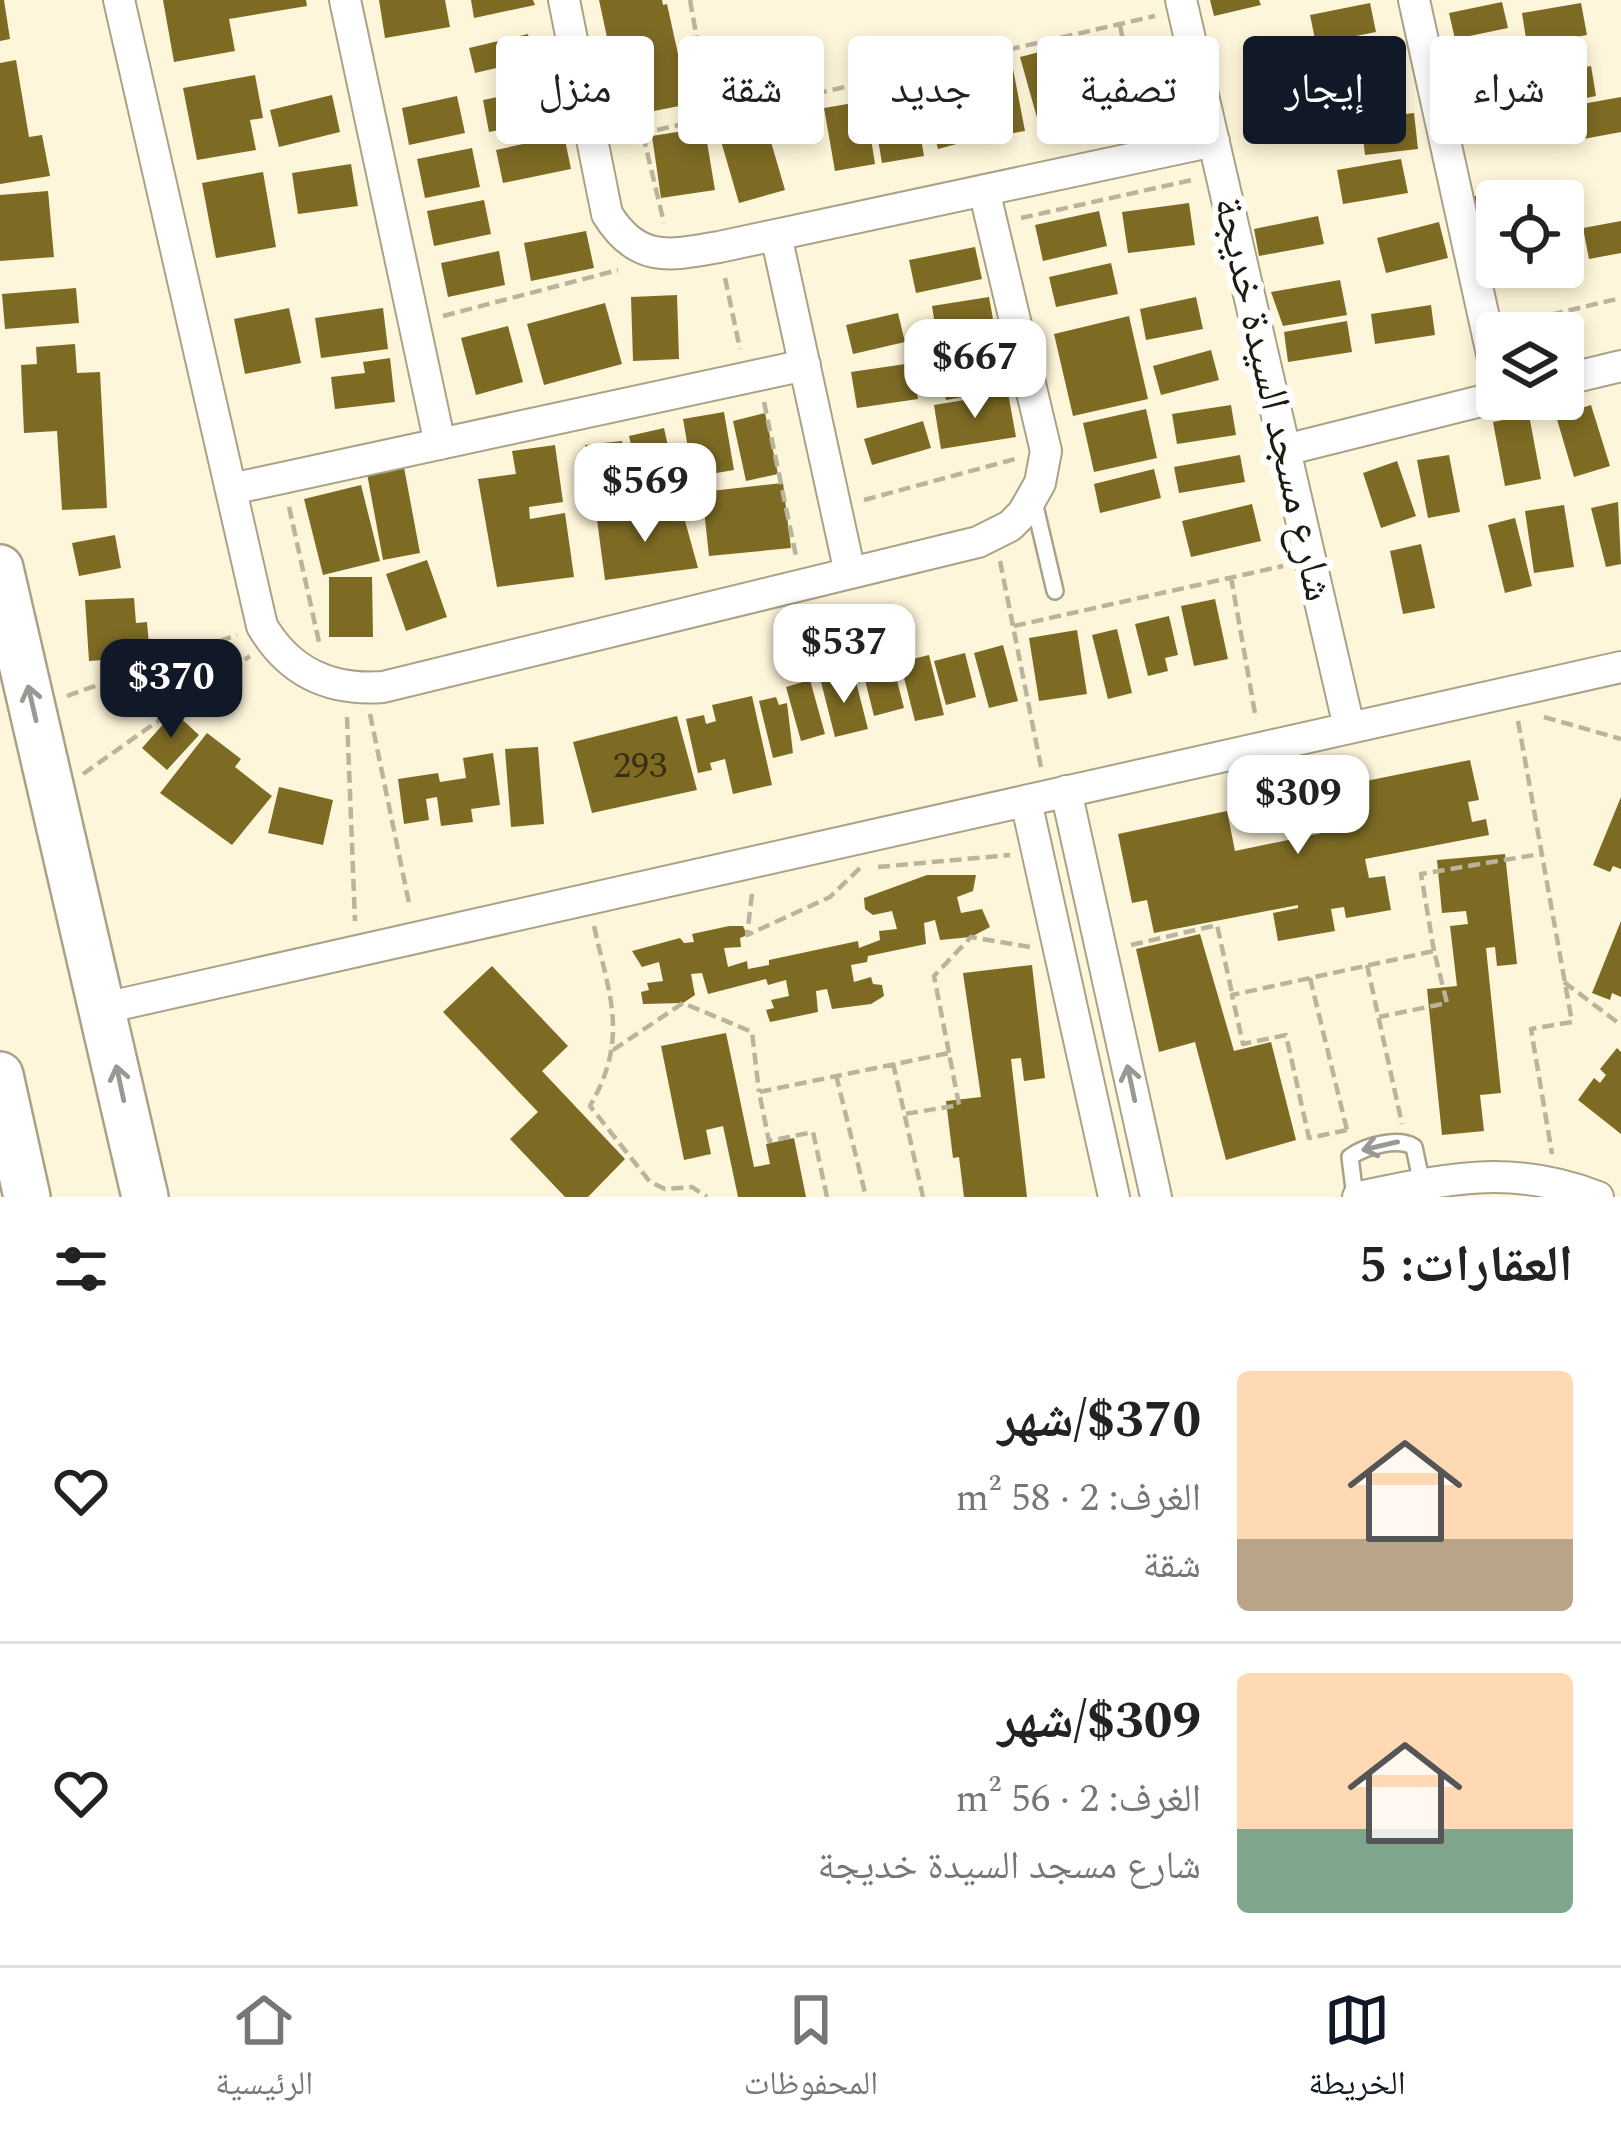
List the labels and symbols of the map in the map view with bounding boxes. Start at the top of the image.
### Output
street label: شارع مسجد السيدة خديجة [1196,191,1350,607]
pin: $667 [904,319,1046,421]
pin: $569 [574,443,716,545]
pin: $537 [773,604,915,706]
pin: $370 [100,639,242,741]
one-way arrow [20,684,42,722]
house number: 293 [613,739,667,794]
pin: $309 [1227,755,1369,857]
one-way arrow [108,1064,131,1102]
one-way arrow [1119,1064,1142,1102]
one-way arrow [1362,1136,1400,1158]

